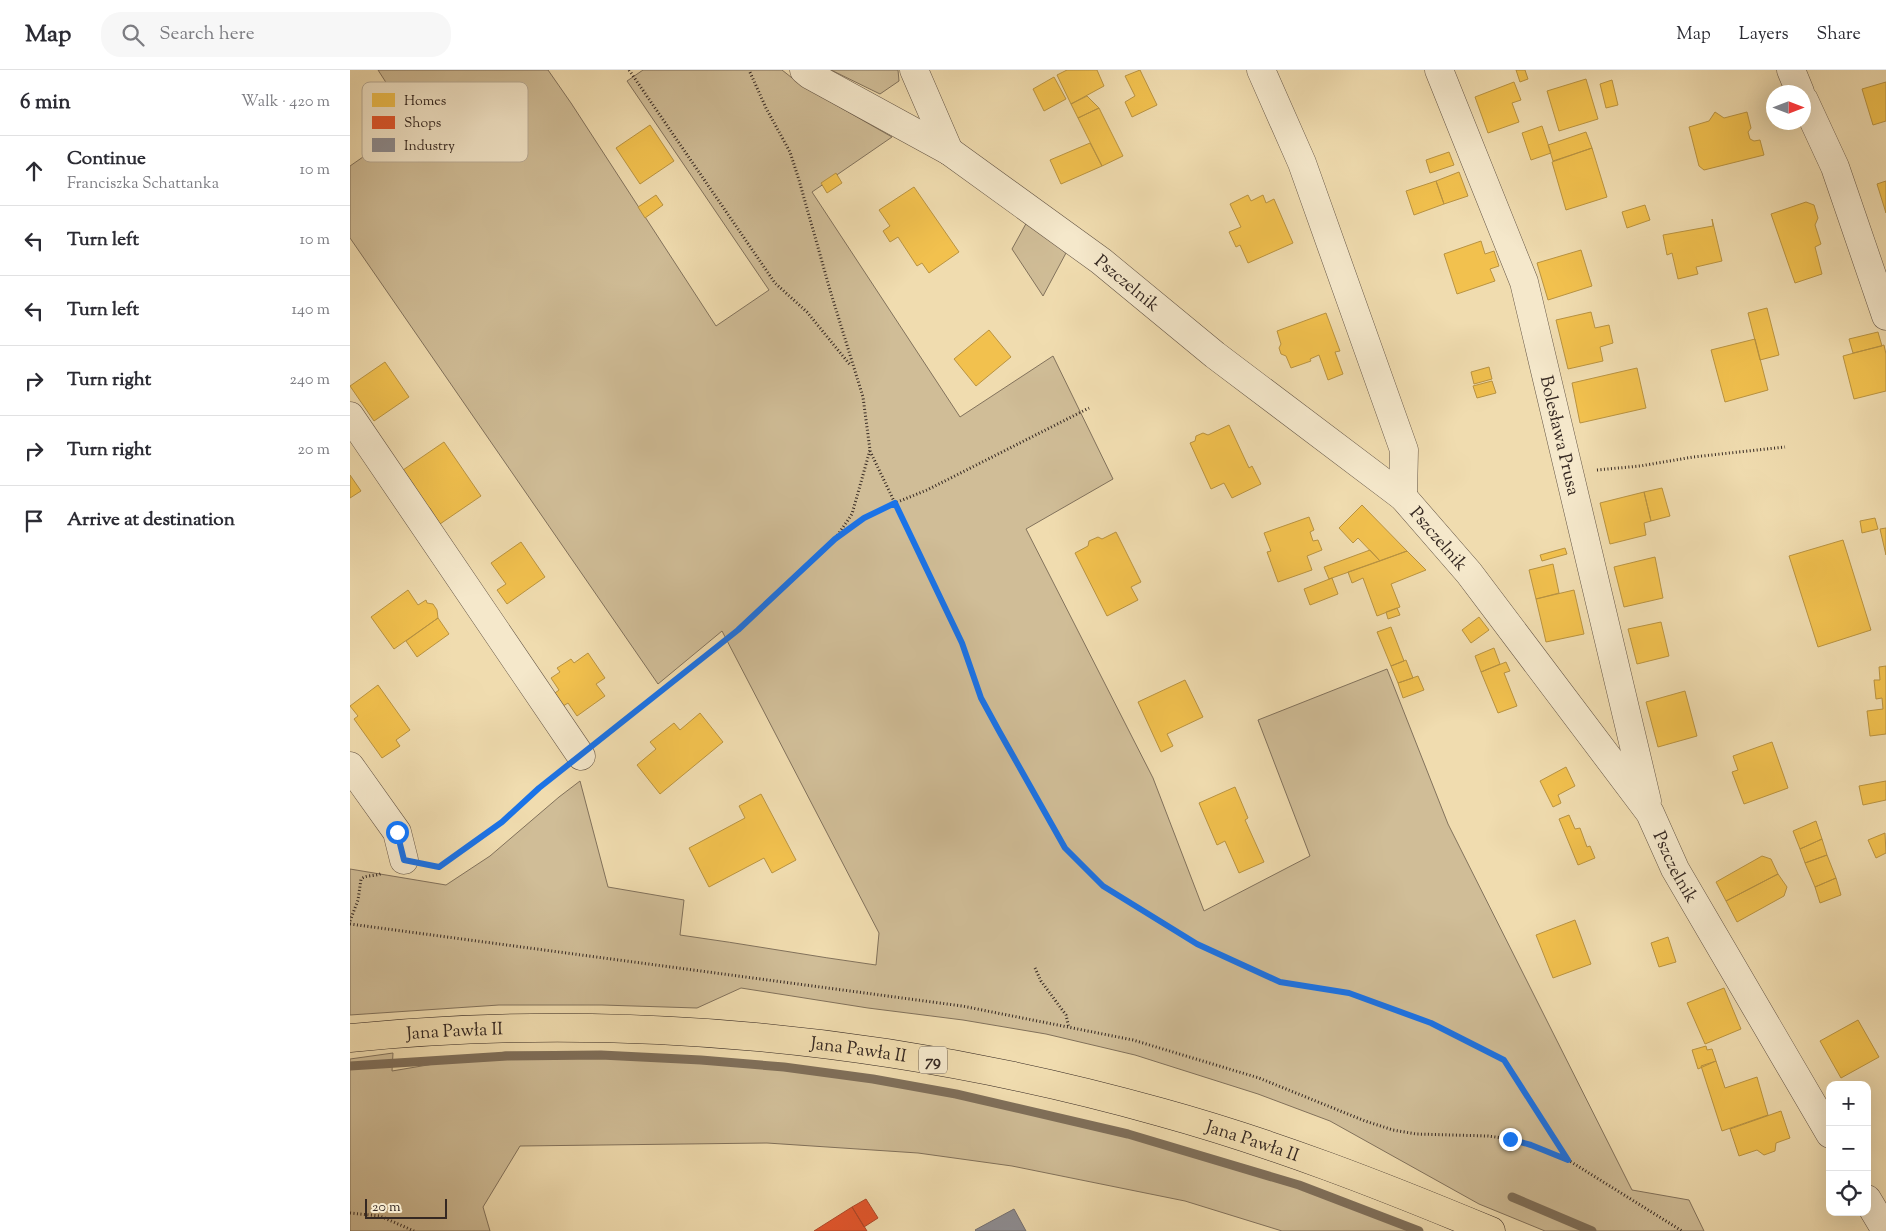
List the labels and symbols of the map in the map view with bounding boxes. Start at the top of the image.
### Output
legend [362,82,528,162]
north arrow [1766,85,1811,130]
text: Homes [404,92,446,112]
text: Shops [404,114,441,134]
text: Industry [404,137,455,157]
street label: Pszczelnik [1088,250,1164,319]
street label: Bolesława Prusa [1532,373,1585,498]
street label: Pszczelnik [1402,502,1473,578]
route start [386,821,409,844]
street label: Pszczelnik [1645,827,1703,909]
street label: Jana Pawła II [405,1017,504,1048]
street label: Jana Pawła II [808,1032,908,1071]
road number: 79 [919,1046,947,1074]
street label: Jana Pawła II [1201,1115,1302,1170]
route end [1499,1128,1522,1151]
scale bar [365,1196,448,1219]

